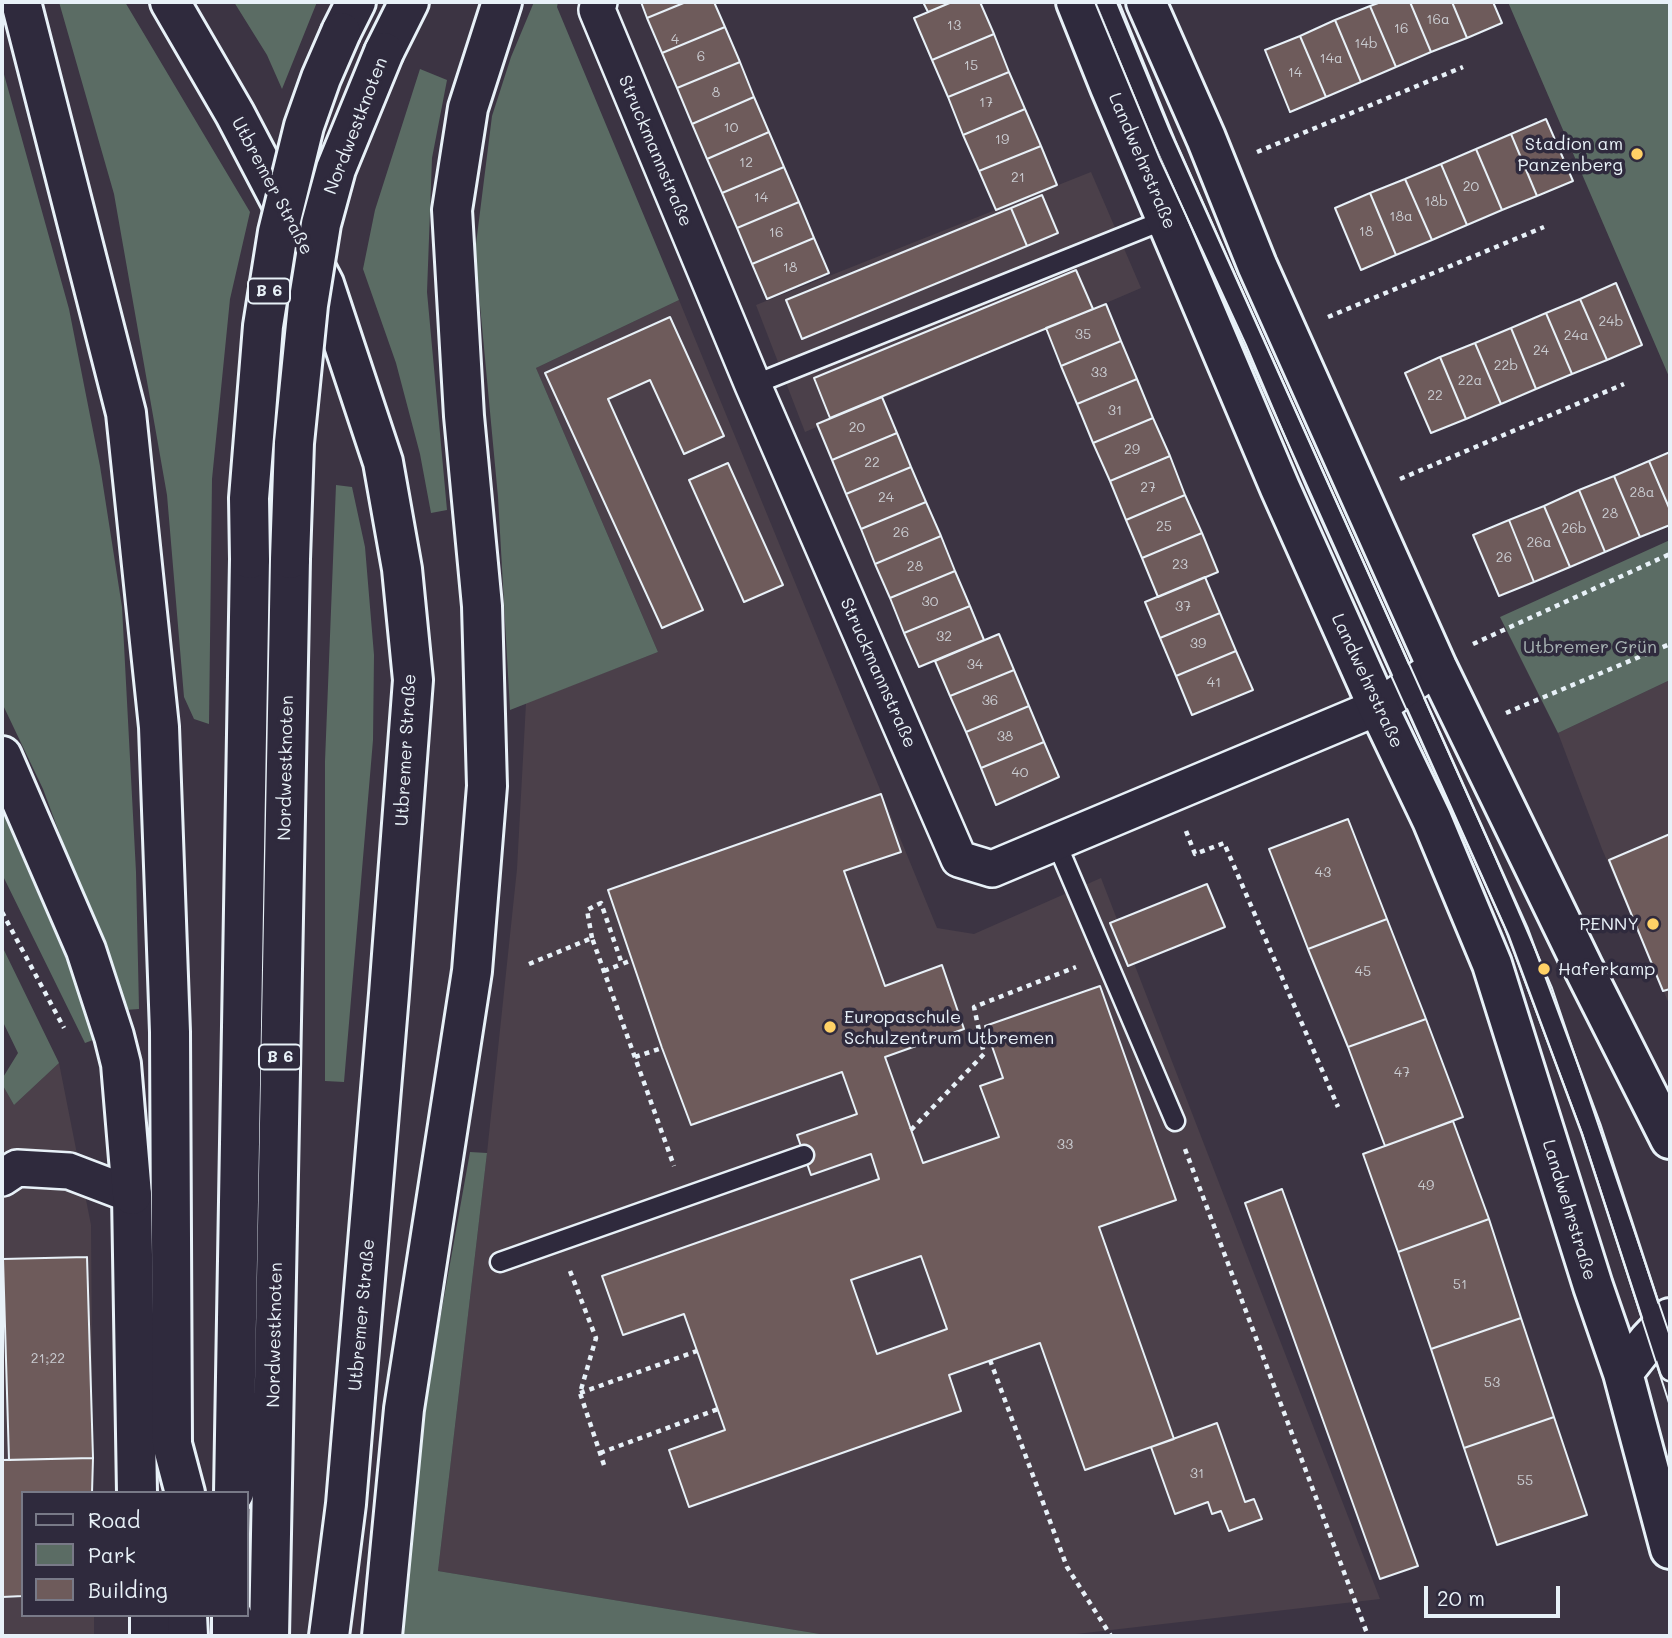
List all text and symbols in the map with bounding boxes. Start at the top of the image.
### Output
house number: 16a [1426,12,1450,28]
house number: 13 [947,18,961,34]
house number: 16 [1394,21,1408,37]
house number: 4 [671,32,679,48]
house number: 14b [1354,36,1378,52]
house number: 6 [697,49,705,65]
house number: 14a [1319,51,1343,67]
street label: Nordwestknoten [320,54,392,198]
house number: 15 [964,58,978,74]
house number: 14 [1288,65,1302,81]
street label: Struckmannstraße [613,72,697,230]
house number: 8 [712,85,720,101]
street label: Landwehrstraße [1104,90,1180,232]
house number: 17 [979,95,993,111]
street label: Utbremer Straße [227,114,317,258]
house number: 10 [724,120,738,136]
house number: 19 [995,132,1009,148]
place label: Stadion am Panzenberg [1518,133,1623,176]
marker: Stadion am Panzenberg [1629,146,1645,162]
house number: 12 [739,155,753,171]
house number: 21 [1011,170,1025,186]
house number: 20 [1463,179,1479,195]
house number: 14 [754,190,768,206]
house number: 18b [1424,194,1448,210]
house number: 18a [1389,209,1413,225]
house number: 18 [1359,224,1373,240]
house number: 16 [769,225,783,241]
house number: 18 [783,260,797,276]
road number: B 6 [248,278,290,304]
house number: 24b [1599,314,1623,330]
house number: 35 [1075,327,1091,343]
house number: 24a [1564,328,1588,344]
house number: 24 [1533,343,1549,359]
house number: 22b [1494,358,1518,374]
house number: 33 [1091,365,1107,381]
house number: 22a [1458,373,1482,389]
house number: 22 [1427,388,1443,404]
house number: 31 [1108,403,1122,419]
house number: 20 [849,420,865,436]
house number: 29 [1124,442,1140,458]
house number: 22 [864,455,880,471]
house number: 27 [1140,480,1156,496]
house number: 28a [1630,485,1654,501]
house number: 24 [878,490,894,506]
house number: 28 [1602,506,1618,522]
house number: 25 [1156,519,1172,535]
house number: 26b [1561,521,1587,537]
house number: 26 [893,525,909,541]
house number: 26a [1527,535,1551,551]
house number: 26 [1496,550,1512,566]
house number: 23 [1172,557,1188,573]
house number: 28 [907,559,923,575]
house number: 30 [922,594,938,610]
street label: Struckmannstraße [835,595,921,751]
house number: 37 [1175,599,1191,615]
street label: Landwehrstraße [1326,610,1408,752]
house number: 32 [936,629,952,645]
house number: 39 [1190,636,1206,652]
park label: Utbremer Grün [1523,636,1657,658]
house number: 34 [967,657,983,673]
street label: Utbremer Straße [391,673,421,827]
house number: 41 [1207,675,1221,691]
house number: 36 [982,693,998,709]
street label: Nordwestknoten [274,695,298,841]
house number: 38 [997,729,1013,745]
house number: 40 [1012,765,1028,781]
house number: 43 [1315,865,1331,881]
place label: PENNY [1579,913,1639,935]
marker: PENNY [1645,916,1661,932]
place label: Haferkamp [1558,958,1655,980]
marker: Haferkamp [1536,961,1552,977]
house number: 45 [1355,964,1371,980]
place label: Europaschule Schulzentrum Utbremen [844,1006,1054,1048]
marker: Europaschule Schulzentrum Utbremen [822,1019,838,1035]
road number: B 6 [259,1044,301,1070]
house number: 47 [1394,1065,1410,1081]
house number: 33 [1057,1137,1073,1153]
street label: Landwehrstraße [1537,1137,1601,1283]
house number: 49 [1418,1178,1434,1194]
street label: Utbremer Straße [345,1238,379,1392]
street label: Nordwestknoten [263,1262,287,1408]
house number: 51 [1453,1277,1467,1293]
house number: 21;22 [31,1351,65,1367]
house number: 53 [1484,1375,1500,1391]
house number: 31 [1190,1466,1204,1482]
house number: 55 [1517,1473,1533,1489]
legend [21,1491,248,1617]
text: Road [88,1506,140,1533]
text: Park [88,1541,136,1568]
scale bar [1427,1572,1564,1616]
text: Building [88,1576,168,1603]
text: 20 m [1437,1584,1485,1611]

